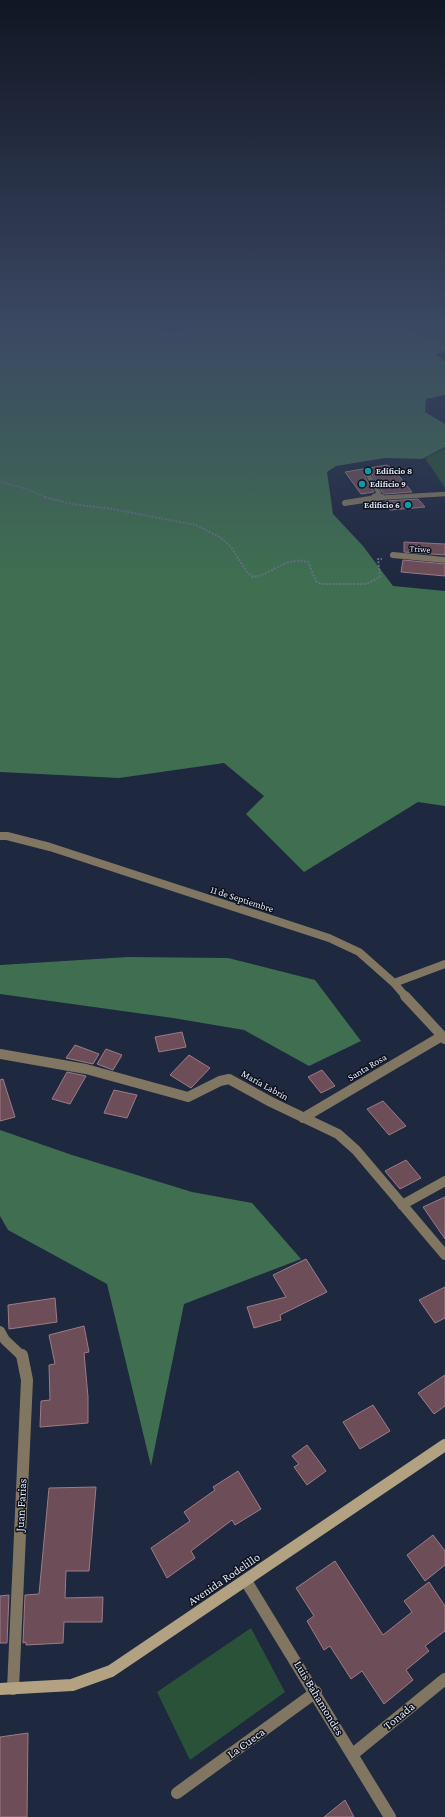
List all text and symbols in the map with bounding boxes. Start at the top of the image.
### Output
marker: Edificio 8 [363,466,373,476]
place label: Edificio 8 [376,466,412,476]
marker: Edificio 9 [357,479,367,489]
place label: Edificio 9 [370,479,406,489]
place label: Edificio 6 [364,500,400,510]
marker: Edificio 6 [403,500,413,510]
street label: Triwe [409,543,431,555]
street label: 11 de Septiembre [209,884,275,915]
street label: Santa Rosa [346,1051,389,1083]
street label: María Labrin [240,1068,291,1103]
street label: Juan Farias [13,1478,29,1533]
street label: Avenida Rodelillo [185,1550,263,1608]
street label: Luis Bahamondes [291,1658,347,1738]
street label: Tonada [381,1699,418,1733]
street label: La Cueca [224,1724,268,1761]

